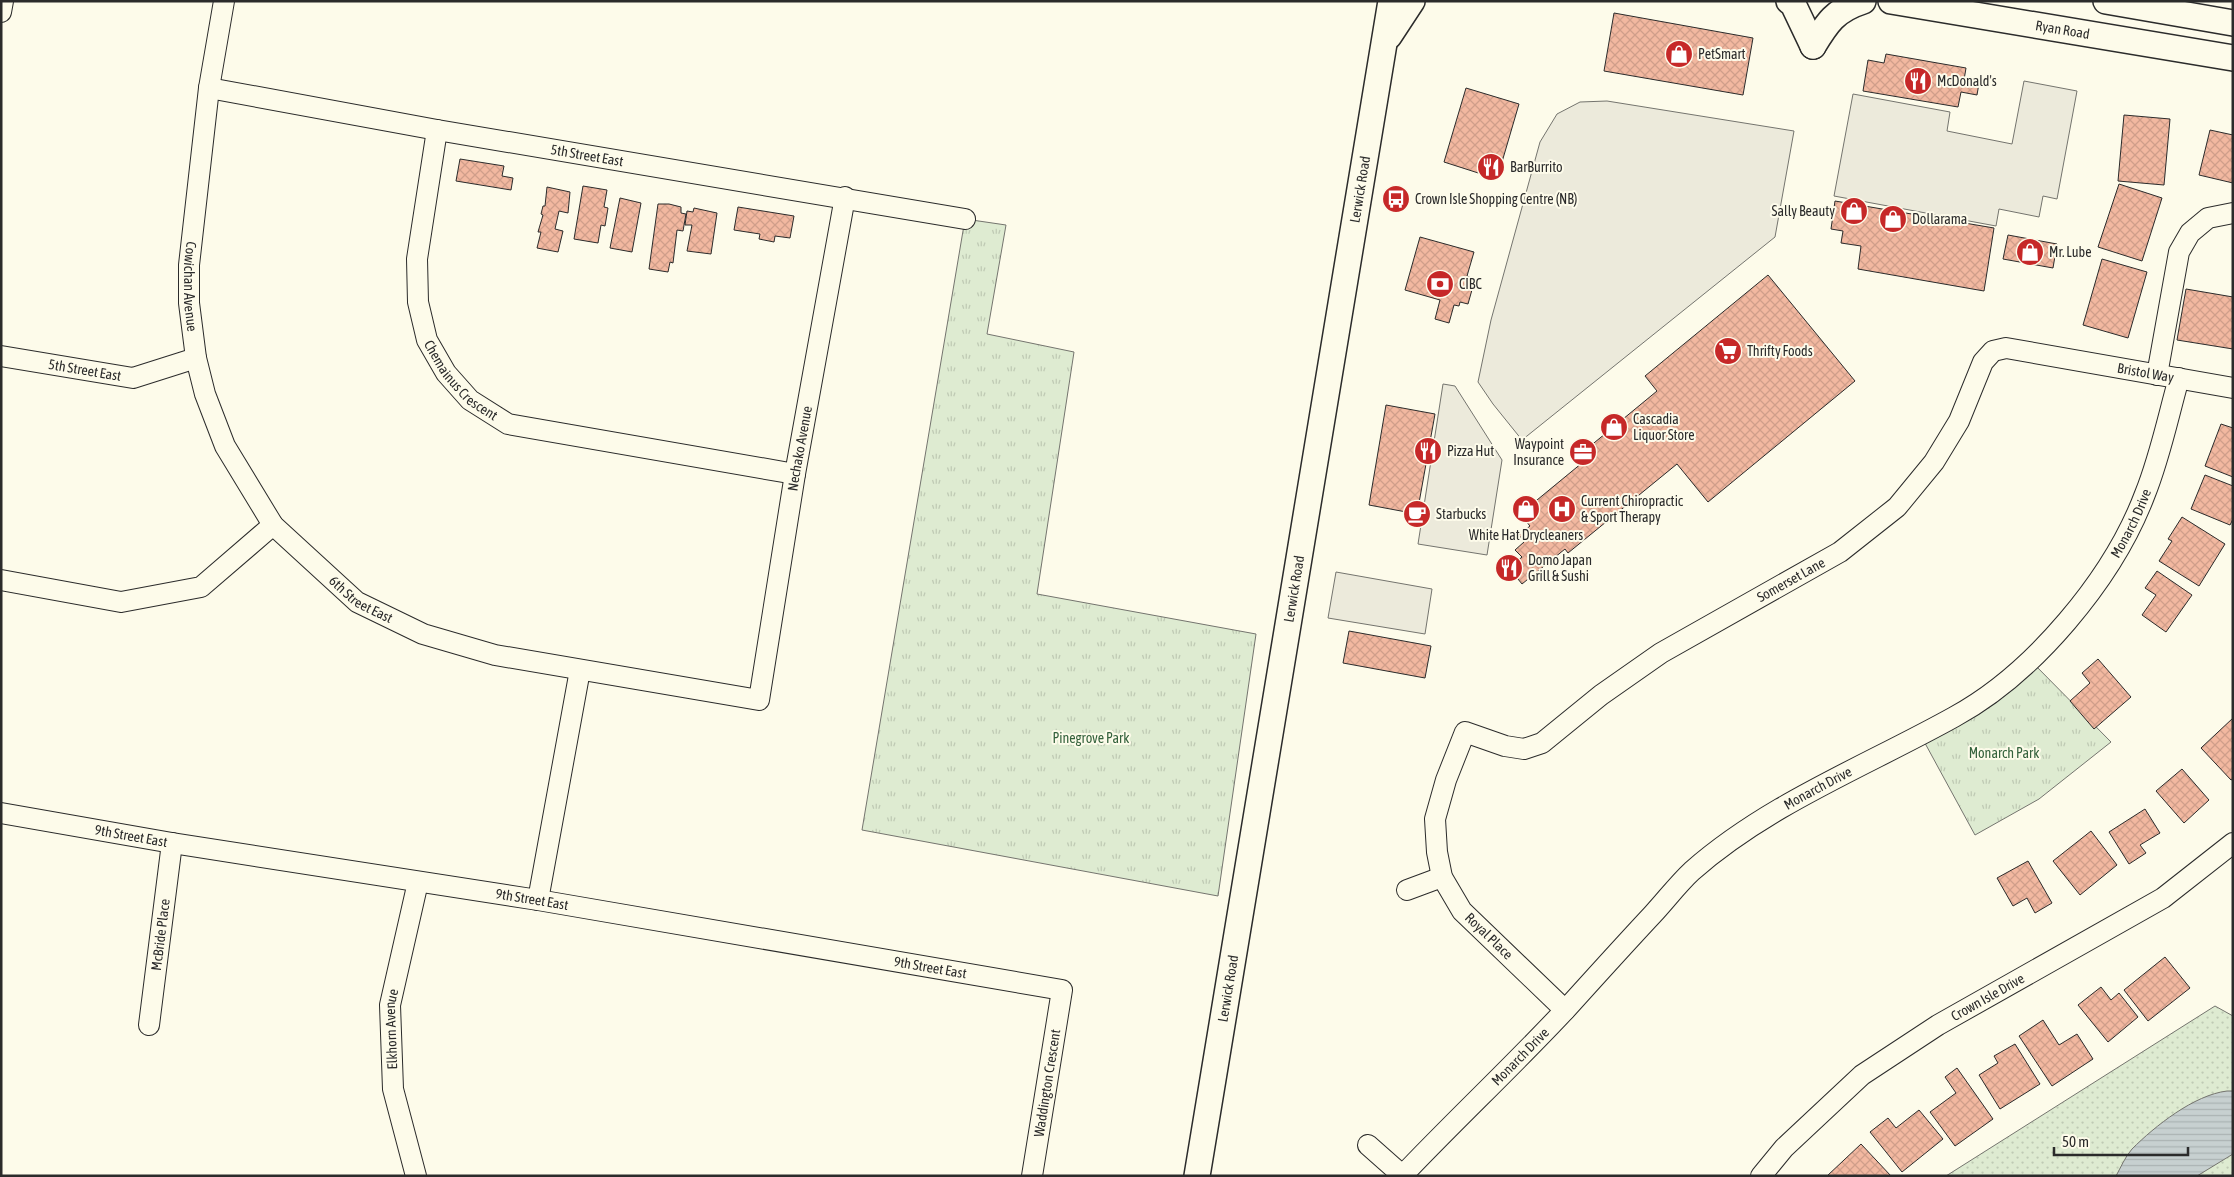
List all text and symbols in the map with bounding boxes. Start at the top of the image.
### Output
street label: Ryan Road [2034,17,2091,42]
shop icon: PetSmart [1664,39,1694,69]
place label: PetSmart [1698,46,1746,62]
restaurant icon: McDonald's [1903,66,1933,96]
place label: McDonald's [1937,73,1997,89]
street label: 5th Street East [549,141,625,169]
restaurant icon: BarBurrito [1476,152,1506,182]
street label: Lerwick Road [1347,155,1373,224]
place label: BarBurrito [1510,159,1563,175]
bus stop icon: Crown Isle Shopping Centre (NB) [1381,184,1411,214]
place label: Crown Isle Shopping Centre (NB) [1415,191,1577,207]
shop icon: Sally Beauty [1839,196,1869,226]
place label: Sally Beauty [1772,203,1835,219]
shop icon: Dollarama [1878,204,1908,234]
place label: Dollarama [1912,211,1967,227]
shop icon: Mr. Lube [2015,237,2045,267]
street label: Cowichan Avenue [181,241,201,333]
place label: Mr. Lube [2049,244,2092,260]
bank icon: CIBC [1425,269,1455,299]
place label: CIBC [1459,276,1483,292]
supermarket icon: Thrifty Foods [1713,336,1743,366]
street label: Chemainus Crescent [421,337,501,423]
place label: Thrifty Foods [1747,343,1813,359]
street label: 5th Street East [47,356,122,384]
street label: Bristol Way [2116,360,2175,385]
street label: Nechako Avenue [784,405,815,492]
place label: Cascadia Liquor Store [1633,411,1695,443]
shop icon: Cascadia Liquor Store [1599,412,1629,442]
restaurant icon: Pizza Hut [1413,436,1443,466]
place label: Waypoint Insurance [1513,436,1564,468]
office icon: Waypoint Insurance [1568,437,1598,467]
place label: Pizza Hut [1447,443,1494,459]
street label: Monarch Drive [2107,487,2154,561]
place label: Current Chiropractic & Sport Therapy [1581,493,1684,525]
shop icon: White Hat Drycleaners [1511,494,1541,524]
hospital icon: Current Chiropractic & Sport Therapy [1547,494,1577,524]
cafe icon: Starbucks [1402,499,1432,529]
place label: Starbucks [1436,506,1486,522]
place label: White Hat Drycleaners [1469,527,1583,543]
place label: Domo Japan Grill & Sushi [1528,552,1592,584]
restaurant icon: Domo Japan Grill & Sushi [1494,553,1524,583]
street label: Lerwick Road [1281,554,1307,624]
street label: Somerset Lane [1754,554,1828,605]
street label: 6th Street East [326,573,395,626]
park label: Pinegrove Park [1053,730,1129,746]
park label: Monarch Park [1969,745,2039,761]
street label: Monarch Drive [1781,763,1854,813]
street label: 9th Street East [93,822,169,850]
street label: 9th Street East [494,886,570,913]
street label: McBride Place [148,898,173,972]
street label: Royal Place [1462,909,1516,963]
street label: 9th Street East [893,953,968,981]
street label: Lerwick Road [1215,954,1241,1023]
street label: Crown Isle Drive [1948,970,2027,1024]
street label: Elkhorn Avenue [382,987,401,1070]
street label: Monarch Drive [1488,1024,1552,1089]
street label: Waddington Crescent [1031,1028,1063,1138]
scale bar [2054,1124,2188,1156]
text: 50 m [2062,1133,2089,1150]

